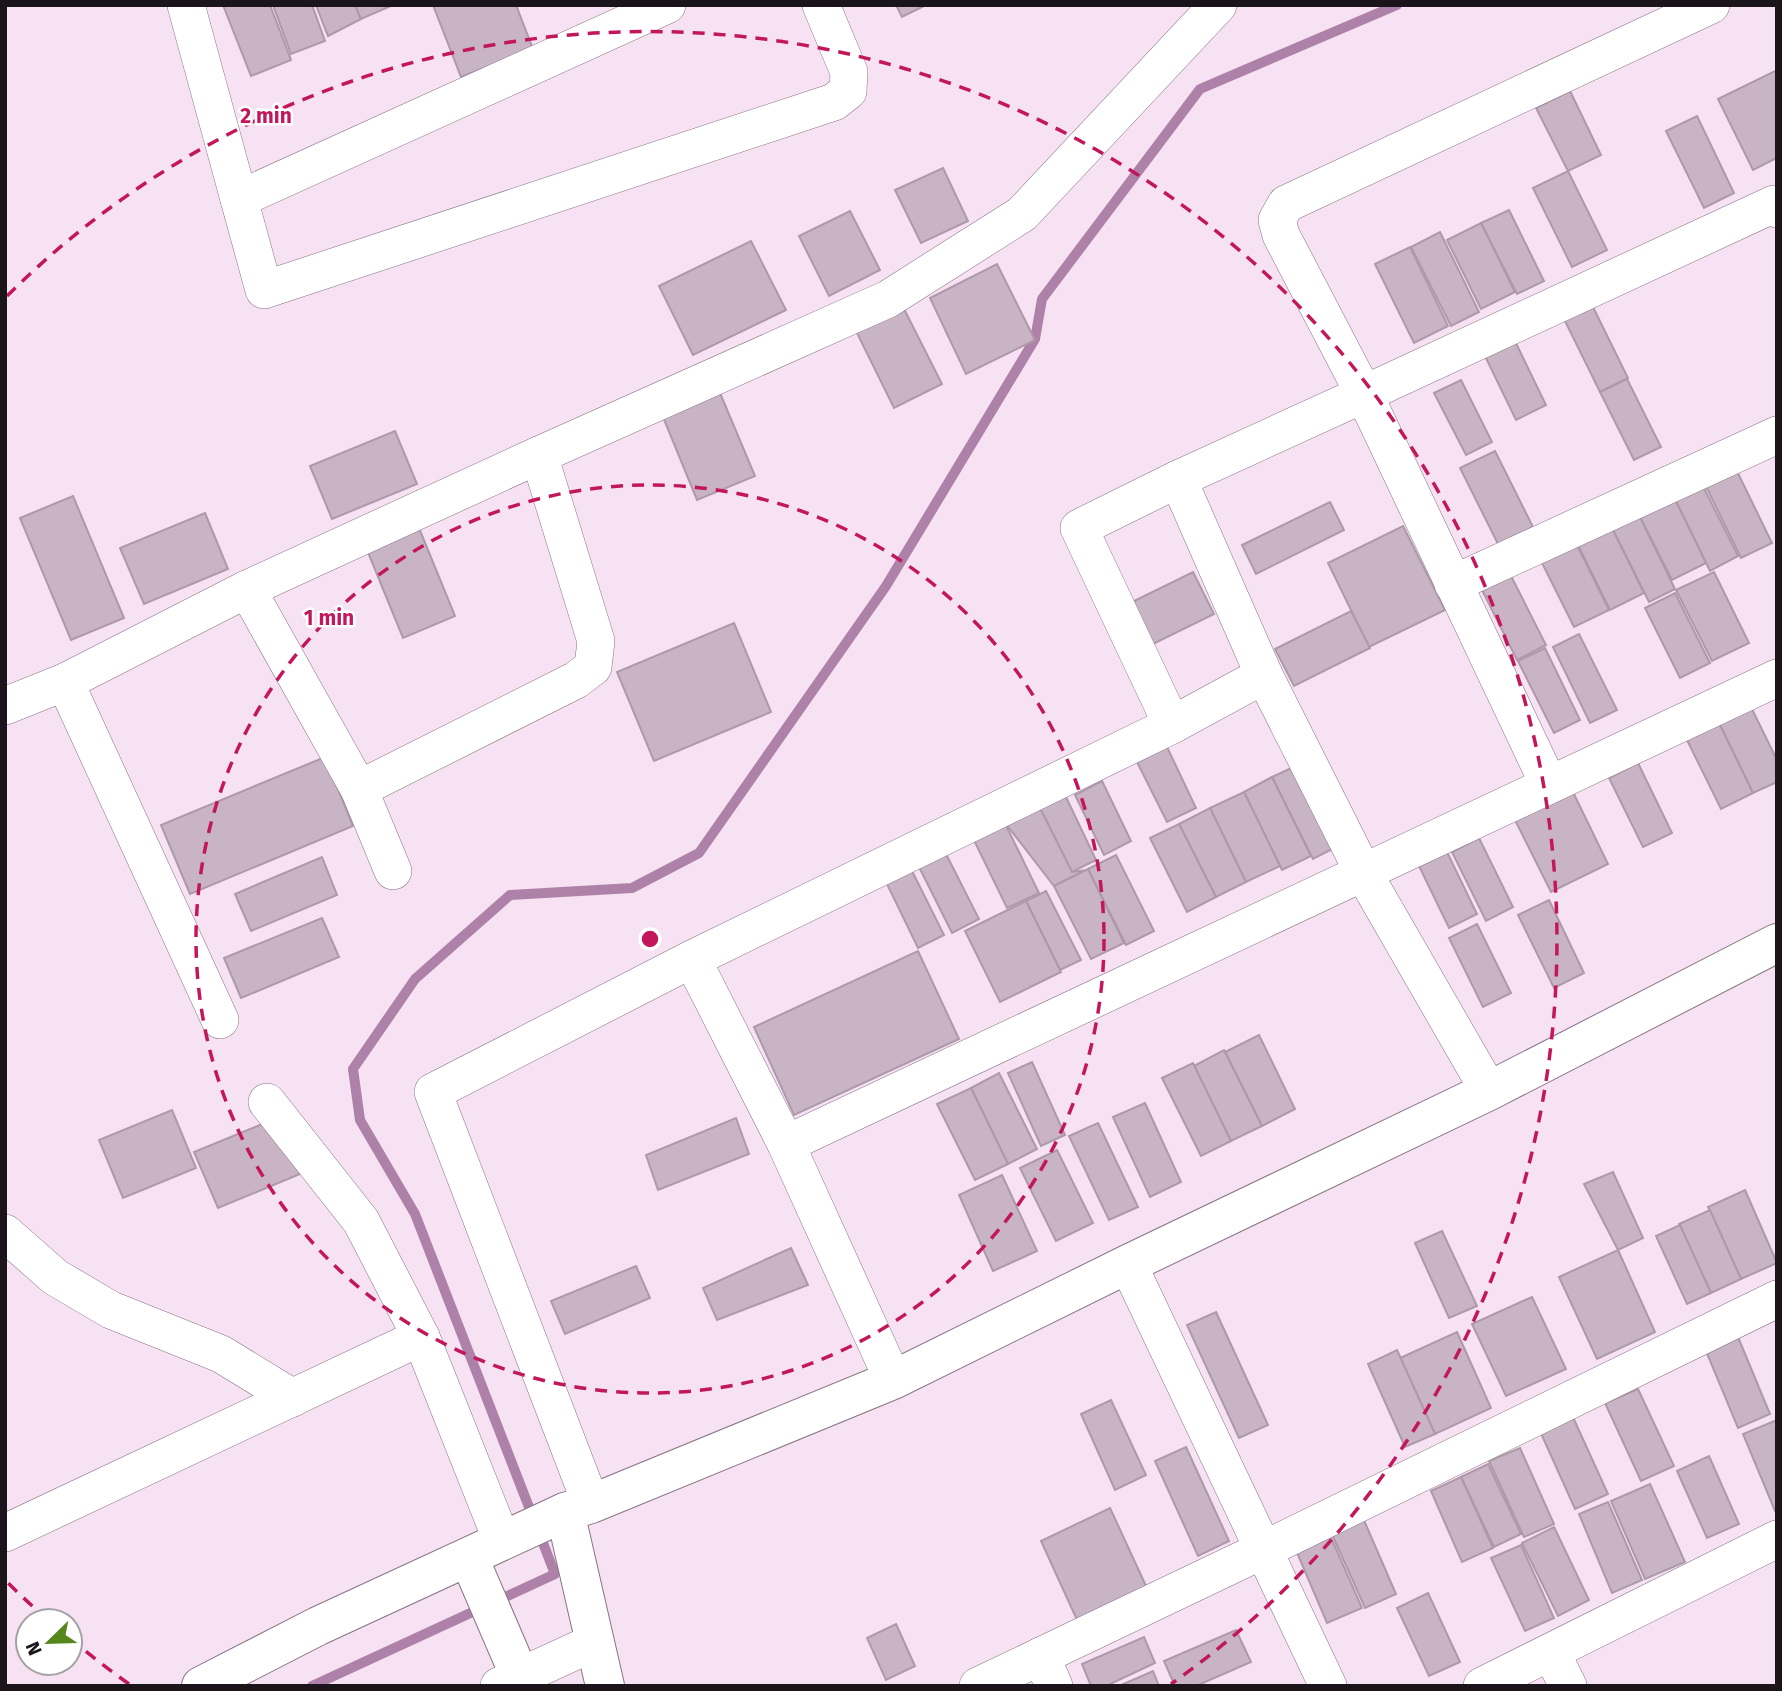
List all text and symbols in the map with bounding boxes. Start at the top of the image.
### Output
text: 2 min [240,103,292,129]
text: 1 min [304,605,354,631]
centre of rings [638,927,662,951]
north arrow [14,1607,84,1677]
text: N [21,1638,47,1659]

